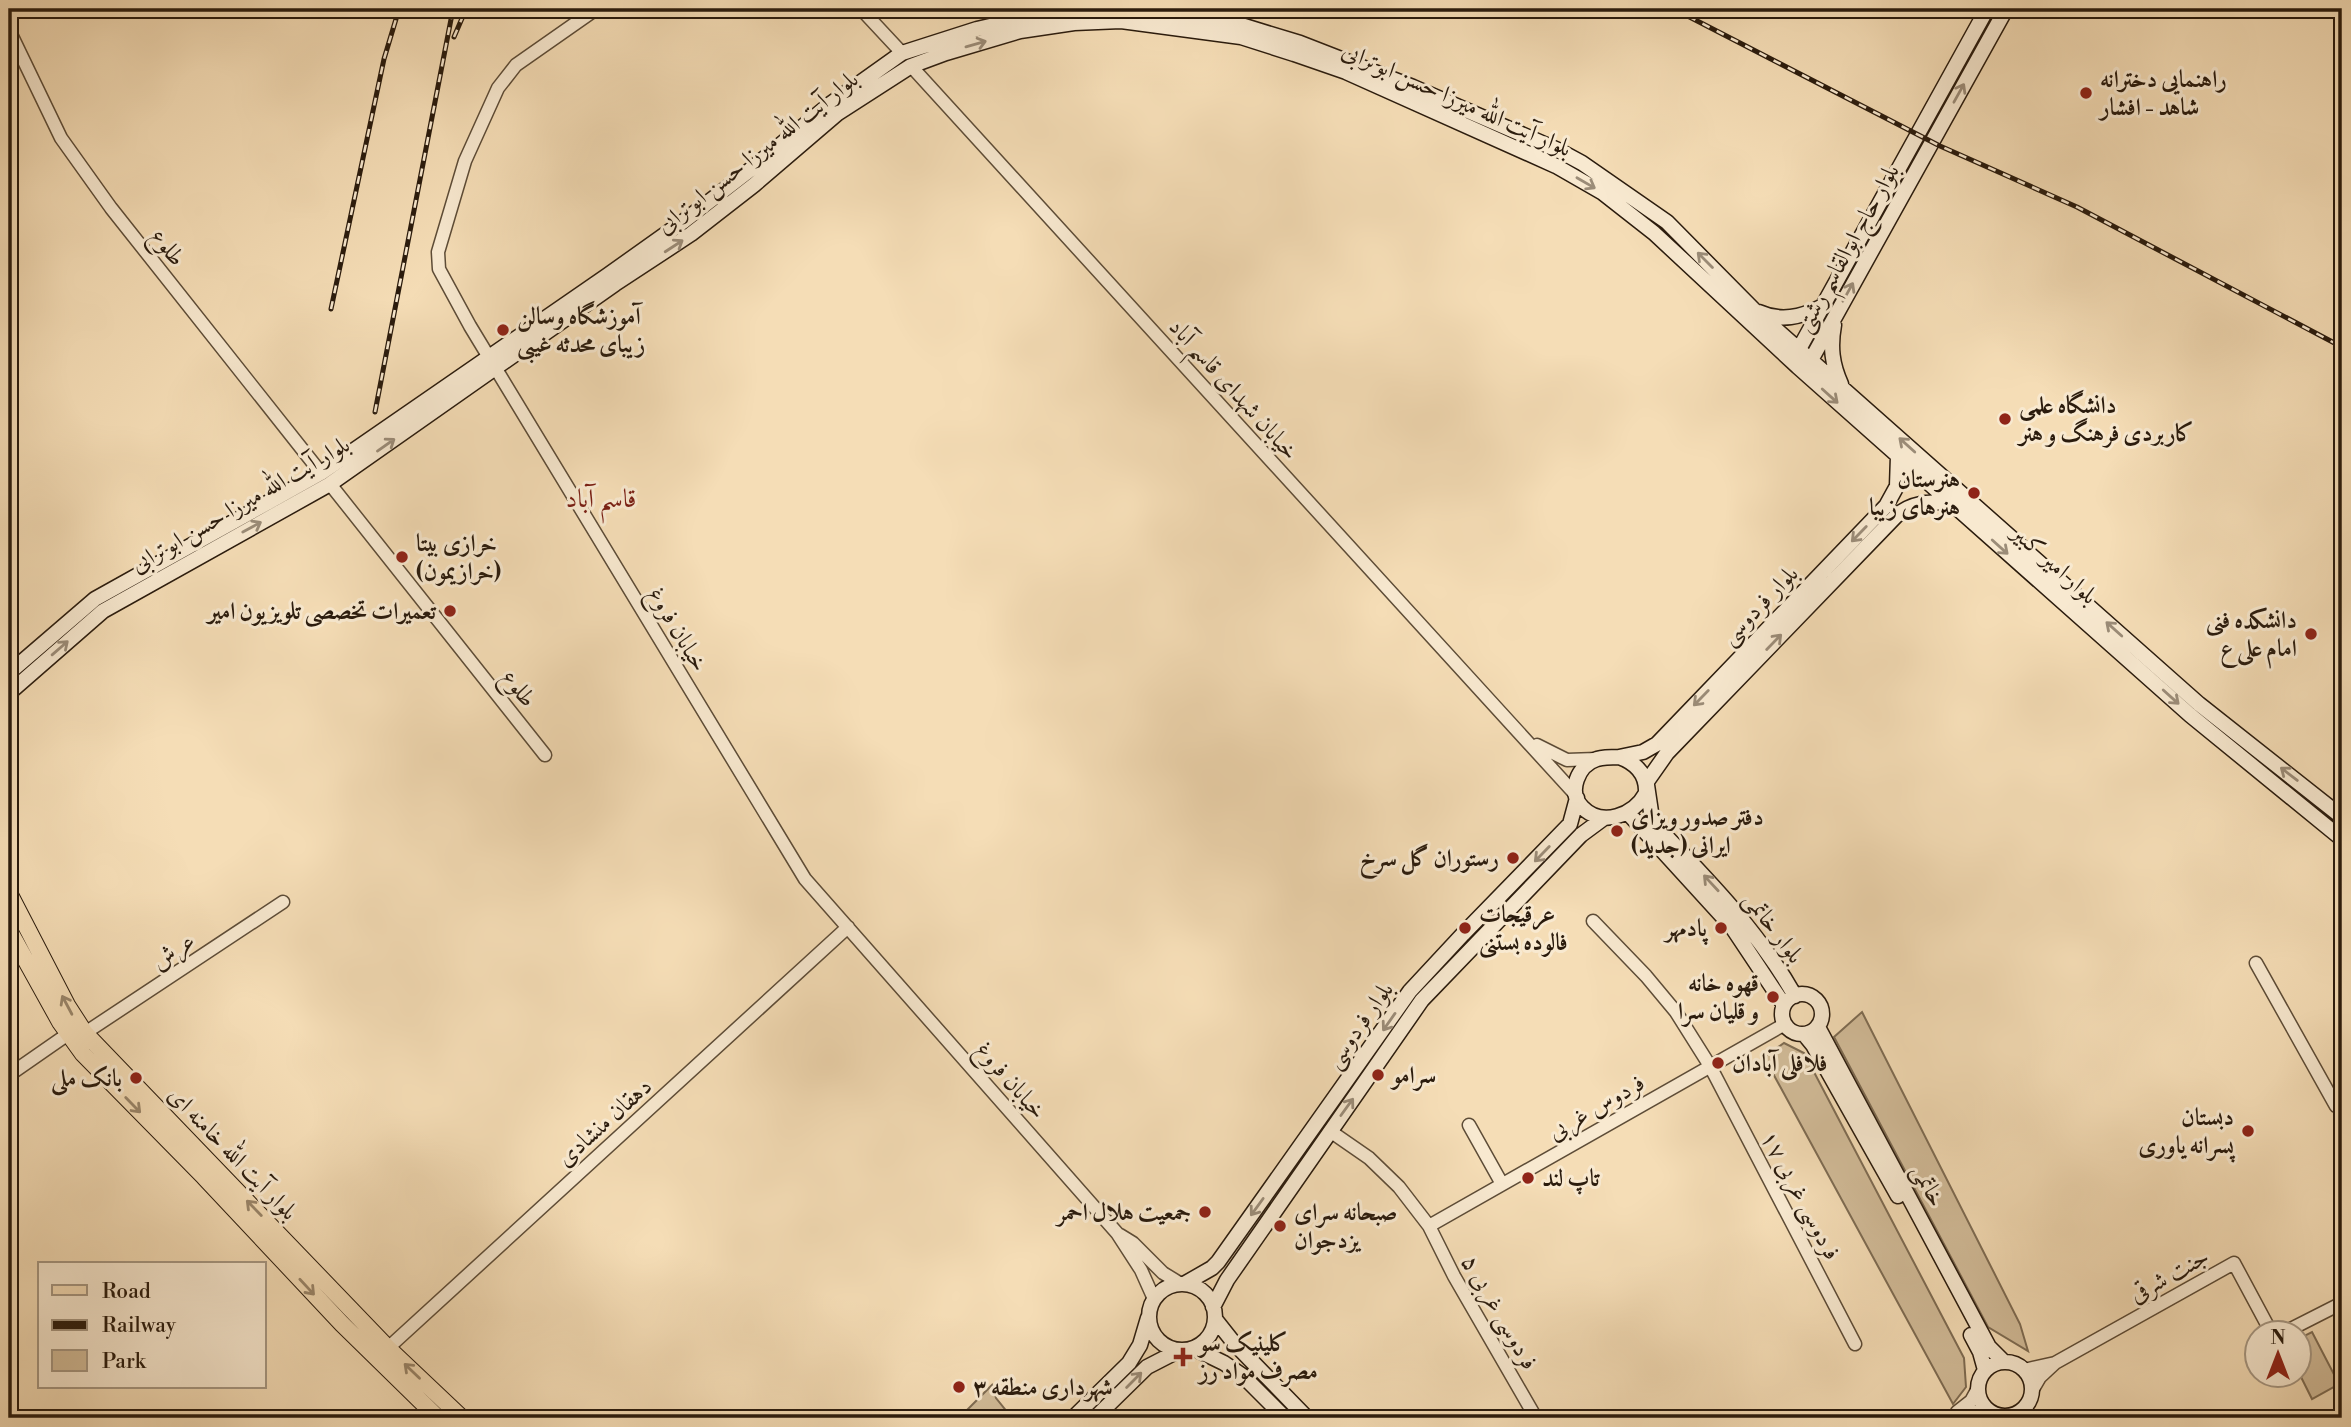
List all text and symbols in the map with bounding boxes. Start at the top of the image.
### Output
street label: بلوار آیت الله میرزا حسن ابوترابی [1337,31,1578,165]
one-way arrow [964,37,987,50]
street label: بلوار آیت الله میرزا حسن ابوترابی [647,61,865,242]
place label: راهنمایی دخترانه شاهد - افشار [2097,65,2227,123]
one-way arrow [1952,84,1966,104]
marker: راهنمایی دخترانه شاهد - افشار [2078,85,2094,101]
street label: بلوار حاج ابوالقاسم رشتی [1789,159,1914,342]
one-way arrow [1575,177,1596,190]
street label: طلوع [140,222,191,275]
one-way arrow [663,238,683,252]
one-way arrow [1697,252,1714,269]
one-way arrow [1841,283,1855,303]
place label: آموزشگاه وسالن زیبای محدثه غیبی [517,300,646,364]
street label: خیابان شهدای قاسم آباد [1156,313,1305,472]
marker: آموزشگاه وسالن زیبای محدثه غیبی [495,322,511,338]
one-way arrow [1821,388,1839,404]
place label: دانشگاه علمی کاربردی فرهنگ و هنر [2016,389,2194,449]
marker: دانشگاه علمی کاربردی فرهنگ و هنر [1997,411,2013,427]
street label: بلوار آیت الله میرزا حسن ابوترابی [123,425,356,581]
one-way arrow [1898,437,1916,453]
one-way arrow [376,438,395,452]
place label: هنرستان هنرهای زیبا [1869,465,1960,523]
district label: قاسم آباد [566,483,636,524]
marker: هنرستان هنرهای زیبا [1966,485,1982,501]
street label: بلوار امیر کبیر [2003,516,2104,611]
one-way arrow [241,519,261,533]
one-way arrow [1850,526,1867,543]
place label: خرازی بیتا (خرازیمون) [416,529,501,587]
one-way arrow [1991,538,2008,555]
marker: خرازی بیتا (خرازیمون) [394,549,410,565]
street label: بلوار فردوسی [1714,559,1806,653]
street label: خیابان فروغ [637,582,714,679]
place label: تعمیرات تخصصی تلویزیون امیر [205,597,437,628]
marker: تعمیرات تخصصی تلویزیون امیر [442,603,458,619]
place label: دانشکده فنی امام علی ع [2206,606,2297,669]
one-way arrow [2106,620,2123,637]
marker: دانشکده فنی امام علی ع [2303,626,2319,642]
one-way arrow [1765,634,1782,651]
one-way arrow [51,640,69,656]
street label: طلوع [491,663,542,716]
one-way arrow [1693,689,1710,706]
one-way arrow [2161,689,2179,705]
one-way arrow [2280,767,2298,782]
place label: دفتر صدور ویزای ایرانی (جدید) [1631,803,1764,861]
marker: دفتر صدور ویزای ایرانی (جدید) [1609,823,1625,839]
place label: رستوران گل سرخ [1360,843,1499,880]
one-way arrow [1533,845,1550,862]
marker: رستوران گل سرخ [1505,850,1521,866]
one-way arrow [1702,875,1719,892]
street label: بلوار خاتمی [1736,886,1810,970]
place label: عرقیجات فالوده بستنی [1479,900,1568,959]
place label: پادمهر [1662,914,1708,946]
marker: عرقیجات فالوده بستنی [1457,920,1473,936]
marker: پادمهر [1713,920,1729,936]
street label: عرش [146,926,202,978]
place label: قهوه خانه و قلیان سرا [1678,969,1759,1027]
street label: بلوار فردوسی [1319,976,1401,1076]
marker: قهوه خانه و قلیان سرا [1765,989,1781,1005]
one-way arrow [60,995,73,1016]
one-way arrow [1382,1012,1396,1031]
street label: خیابان فروغ [965,1035,1052,1128]
place label: فلافلی آبادان [1732,1049,1828,1082]
marker: فلافلی آبادان [1710,1055,1726,1071]
place label: سرامو [1389,1061,1436,1091]
place label: بانک ملی [50,1064,122,1097]
marker: سرامو [1370,1067,1386,1083]
street label: فردوس غربی [1543,1068,1651,1148]
marker: بانک ملی [128,1070,144,1086]
street label: دهقان منشادی [551,1072,659,1173]
street label: بلوار آیت الله خامنه ای [161,1077,307,1227]
one-way arrow [124,1096,141,1113]
one-way arrow [1339,1098,1354,1117]
place label: دبستان پسرانه یاوری [2138,1103,2236,1163]
marker: دبستان پسرانه یاوری [2240,1123,2256,1139]
street label: فردوسی غربی ۱۷ [1753,1126,1847,1266]
street label: خاتمی [1904,1159,1952,1213]
place label: تاپ لند [1542,1164,1601,1195]
marker: تاپ لند [1520,1170,1536,1186]
one-way arrow [1250,1197,1264,1216]
place label: جمعیت هلال احمر [1054,1198,1191,1228]
place label: صبحانه سرای یزدجوان [1294,1198,1398,1256]
one-way arrow [245,1200,262,1217]
marker: جمعیت هلال احمر [1197,1204,1213,1220]
marker: صبحانه سرای یزدجوان [1272,1218,1288,1234]
street label: جنت شرقی [2124,1242,2215,1310]
street label: فردوسی غربی ۵ [1453,1250,1544,1376]
legend [38,1262,266,1388]
one-way arrow [298,1277,315,1295]
text: Road [102,1279,151,1305]
text: Railway [102,1313,177,1339]
north arrow [2242,1318,2312,1388]
text: N [2270,1326,2286,1350]
place label: کلینیک سو مصرف مواد رز [1196,1329,1318,1387]
marker: کلینیک سو مصرف مواد رز [1173,1347,1193,1367]
text: Park [102,1349,147,1375]
one-way arrow [404,1362,421,1379]
one-way arrow [1126,1371,1143,1388]
place label: شهرداری منطقه ۳ [973,1373,1113,1403]
marker: شهرداری منطقه ۳ [951,1379,967,1395]

